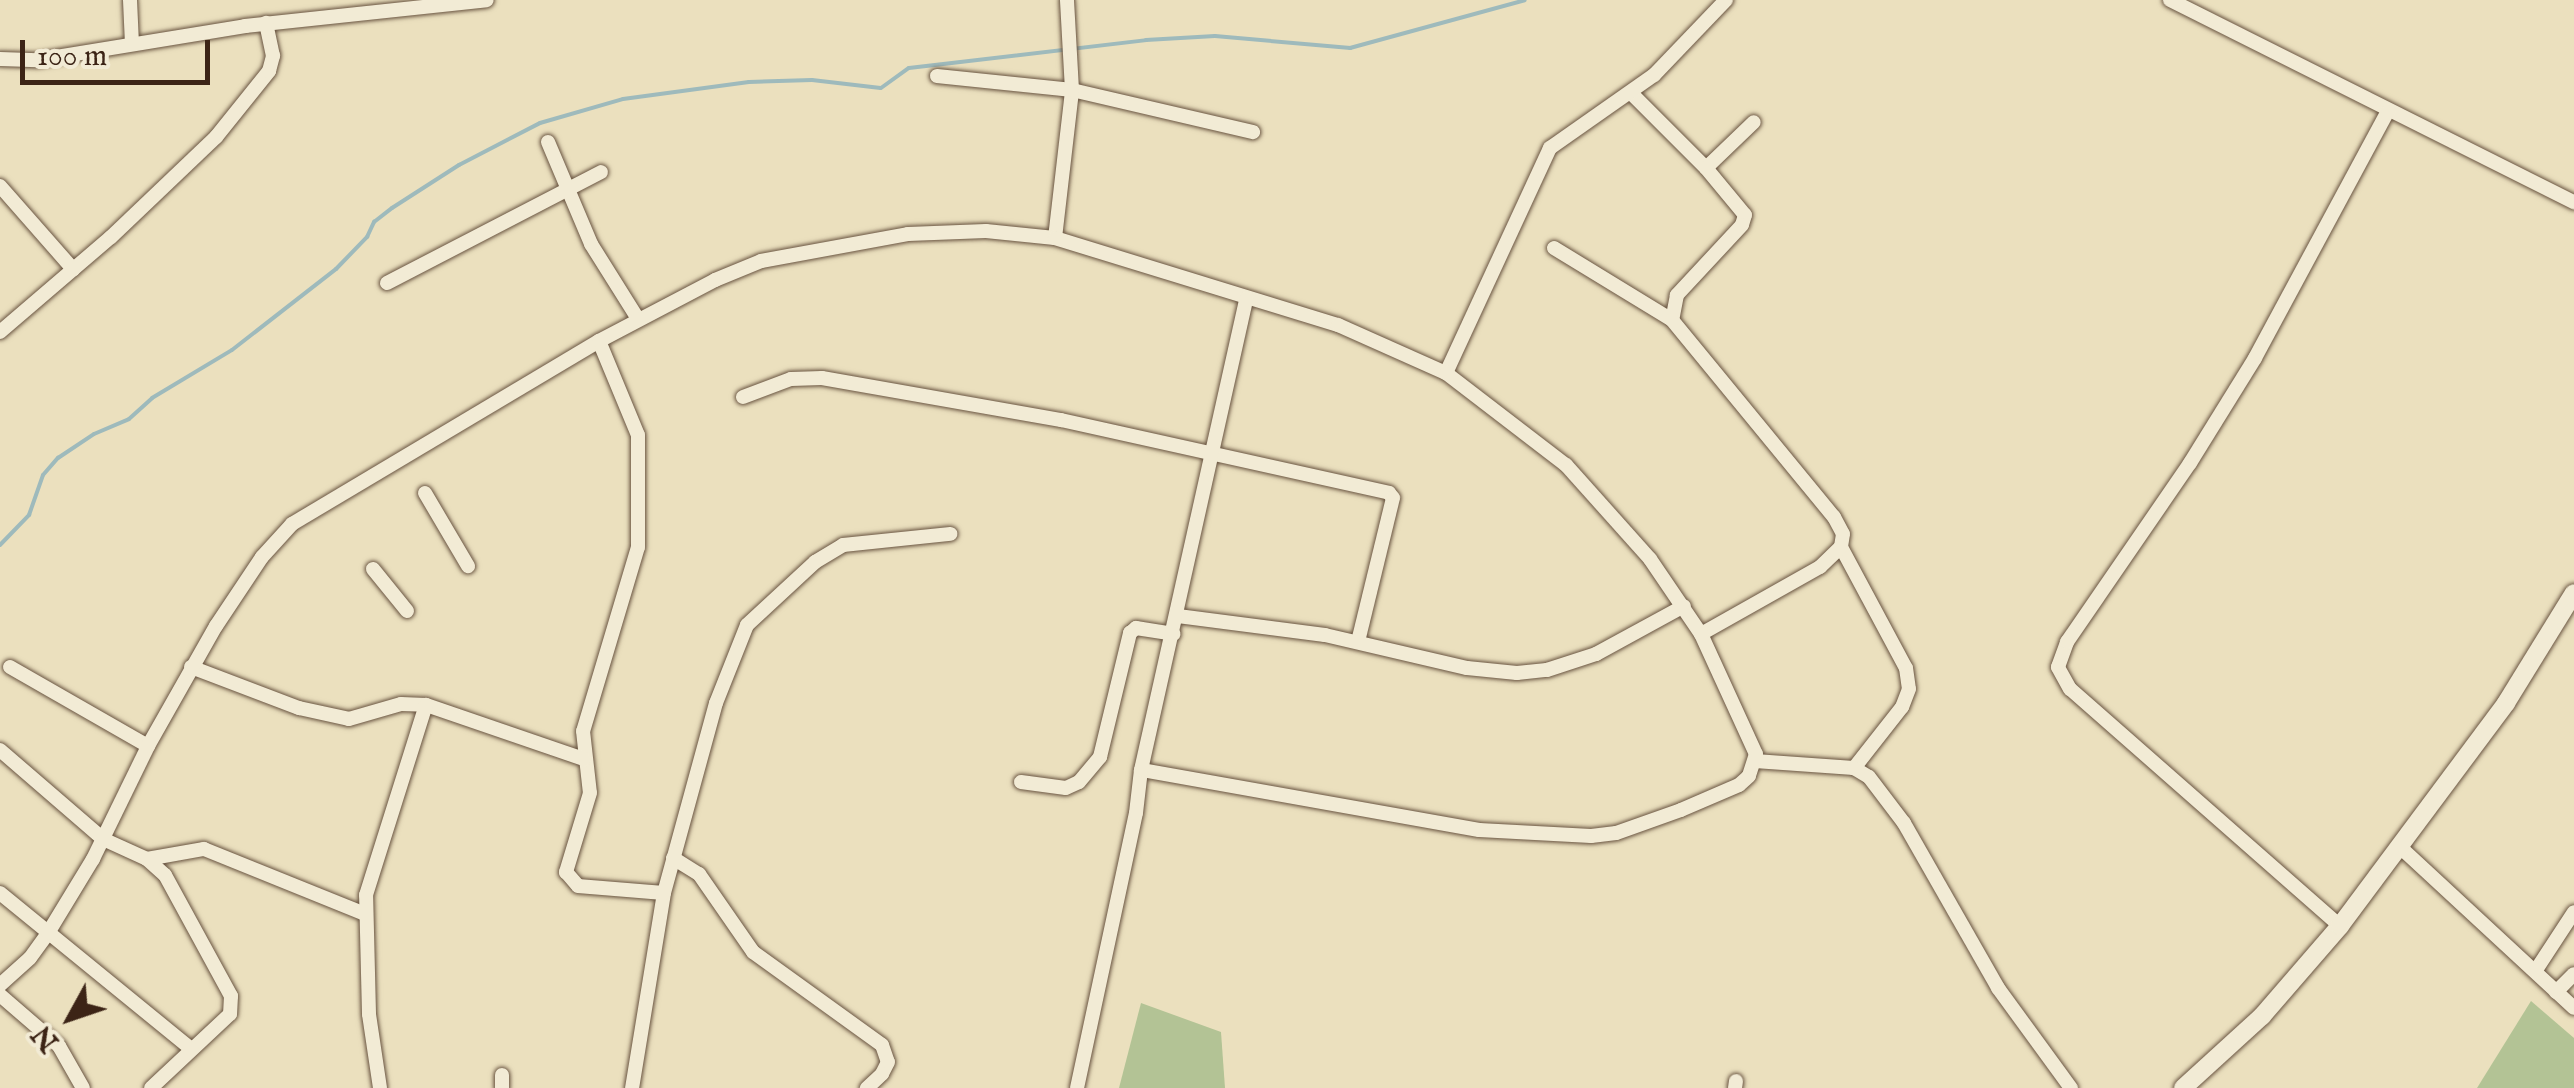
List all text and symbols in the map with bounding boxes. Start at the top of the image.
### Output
scale bar [25,20,215,82]
text: 100 m [37,38,107,76]
north arrow [20,968,120,1068]
text: N [25,1017,68,1058]

